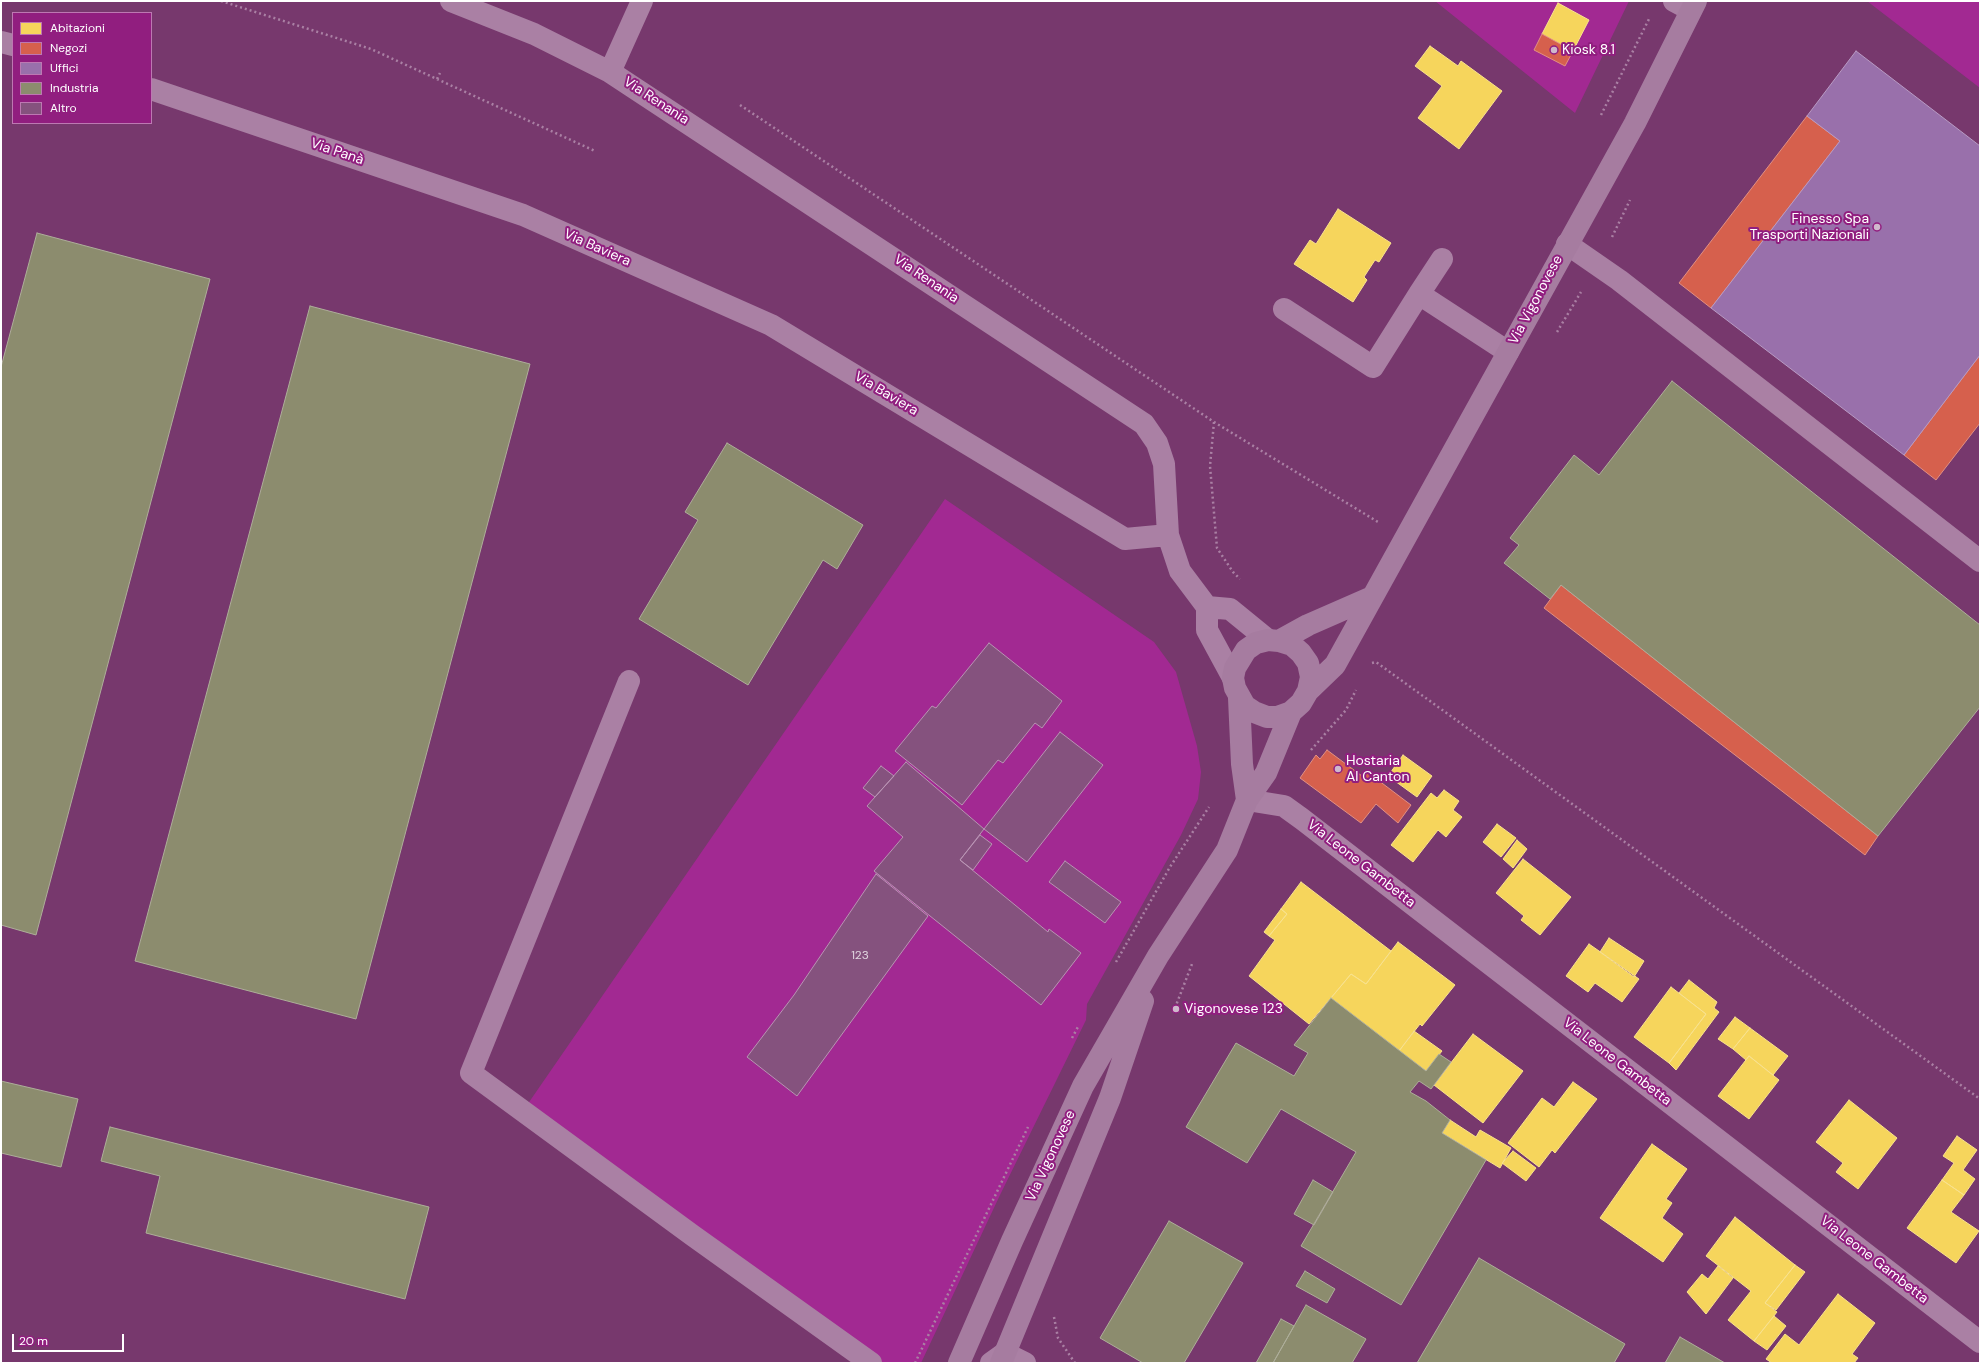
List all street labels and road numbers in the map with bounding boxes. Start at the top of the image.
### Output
street label: Via Renania [620,74,692,128]
street label: Via Panà [308,135,366,169]
street label: Via Baviera [561,226,633,270]
street label: Via Renania [890,251,962,307]
street label: Via Vigonovese [1505,253,1567,347]
street label: Via Baviera [851,368,921,420]
street label: Via Leone Gambetta [1303,816,1419,912]
street label: Via Leone Gambetta [1559,1014,1675,1110]
street label: Via Vigonovese [1023,1108,1079,1204]
street label: Via Leone Gambetta [1816,1212,1932,1308]

